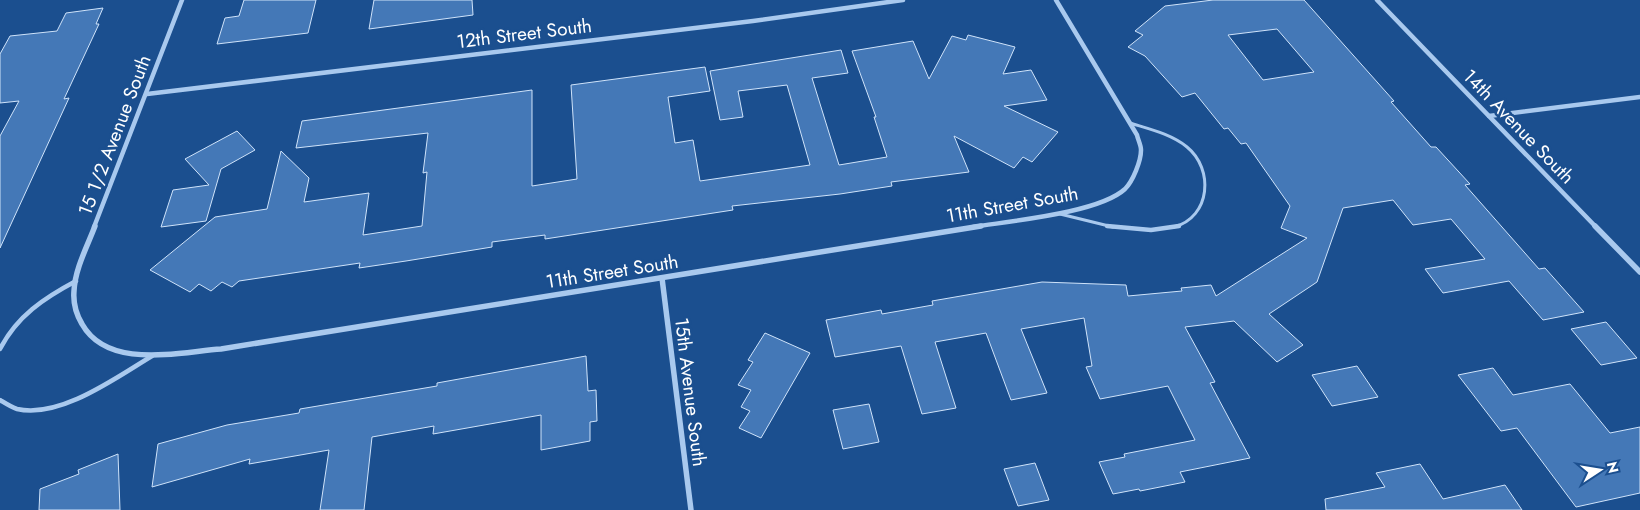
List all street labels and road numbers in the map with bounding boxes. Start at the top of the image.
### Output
street label: 12th Street South [455,12,593,55]
street label: 15 1/2 Avenue South [71,51,158,219]
street label: 14th Avenue South [1457,63,1580,190]
street label: 11th Street South [944,180,1080,229]
street label: 11th Street South [544,248,680,295]
street label: 15th Avenue South [668,316,713,468]

